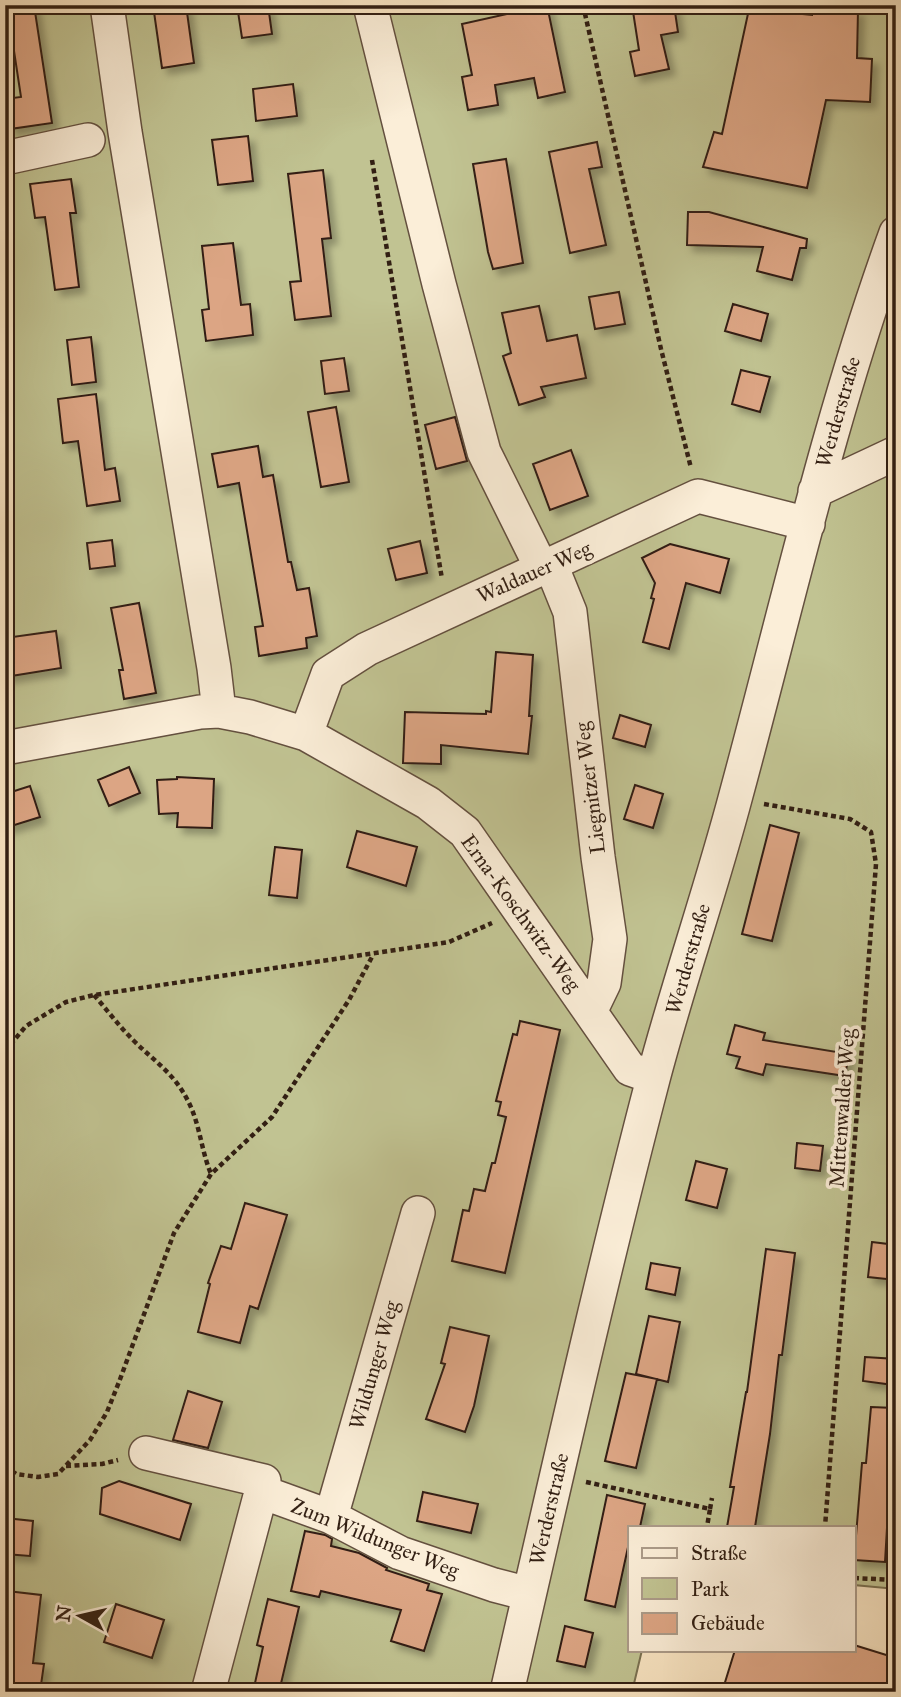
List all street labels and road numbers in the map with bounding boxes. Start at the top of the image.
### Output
street label: Werderstraße [810,353,866,470]
street label: Waldauer Weg [473,535,596,609]
street label: Liegnitzer Weg [569,720,611,855]
street label: Erna-Koschwitz-Weg [455,829,587,997]
street label: Werderstraße [660,900,716,1017]
street label: Mittenwalder Weg [823,1027,861,1189]
street label: Wildunger Weg [343,1297,405,1432]
street label: Werderstraße [523,1450,575,1568]
street label: Zum Wildunger Weg [287,1492,463,1584]

